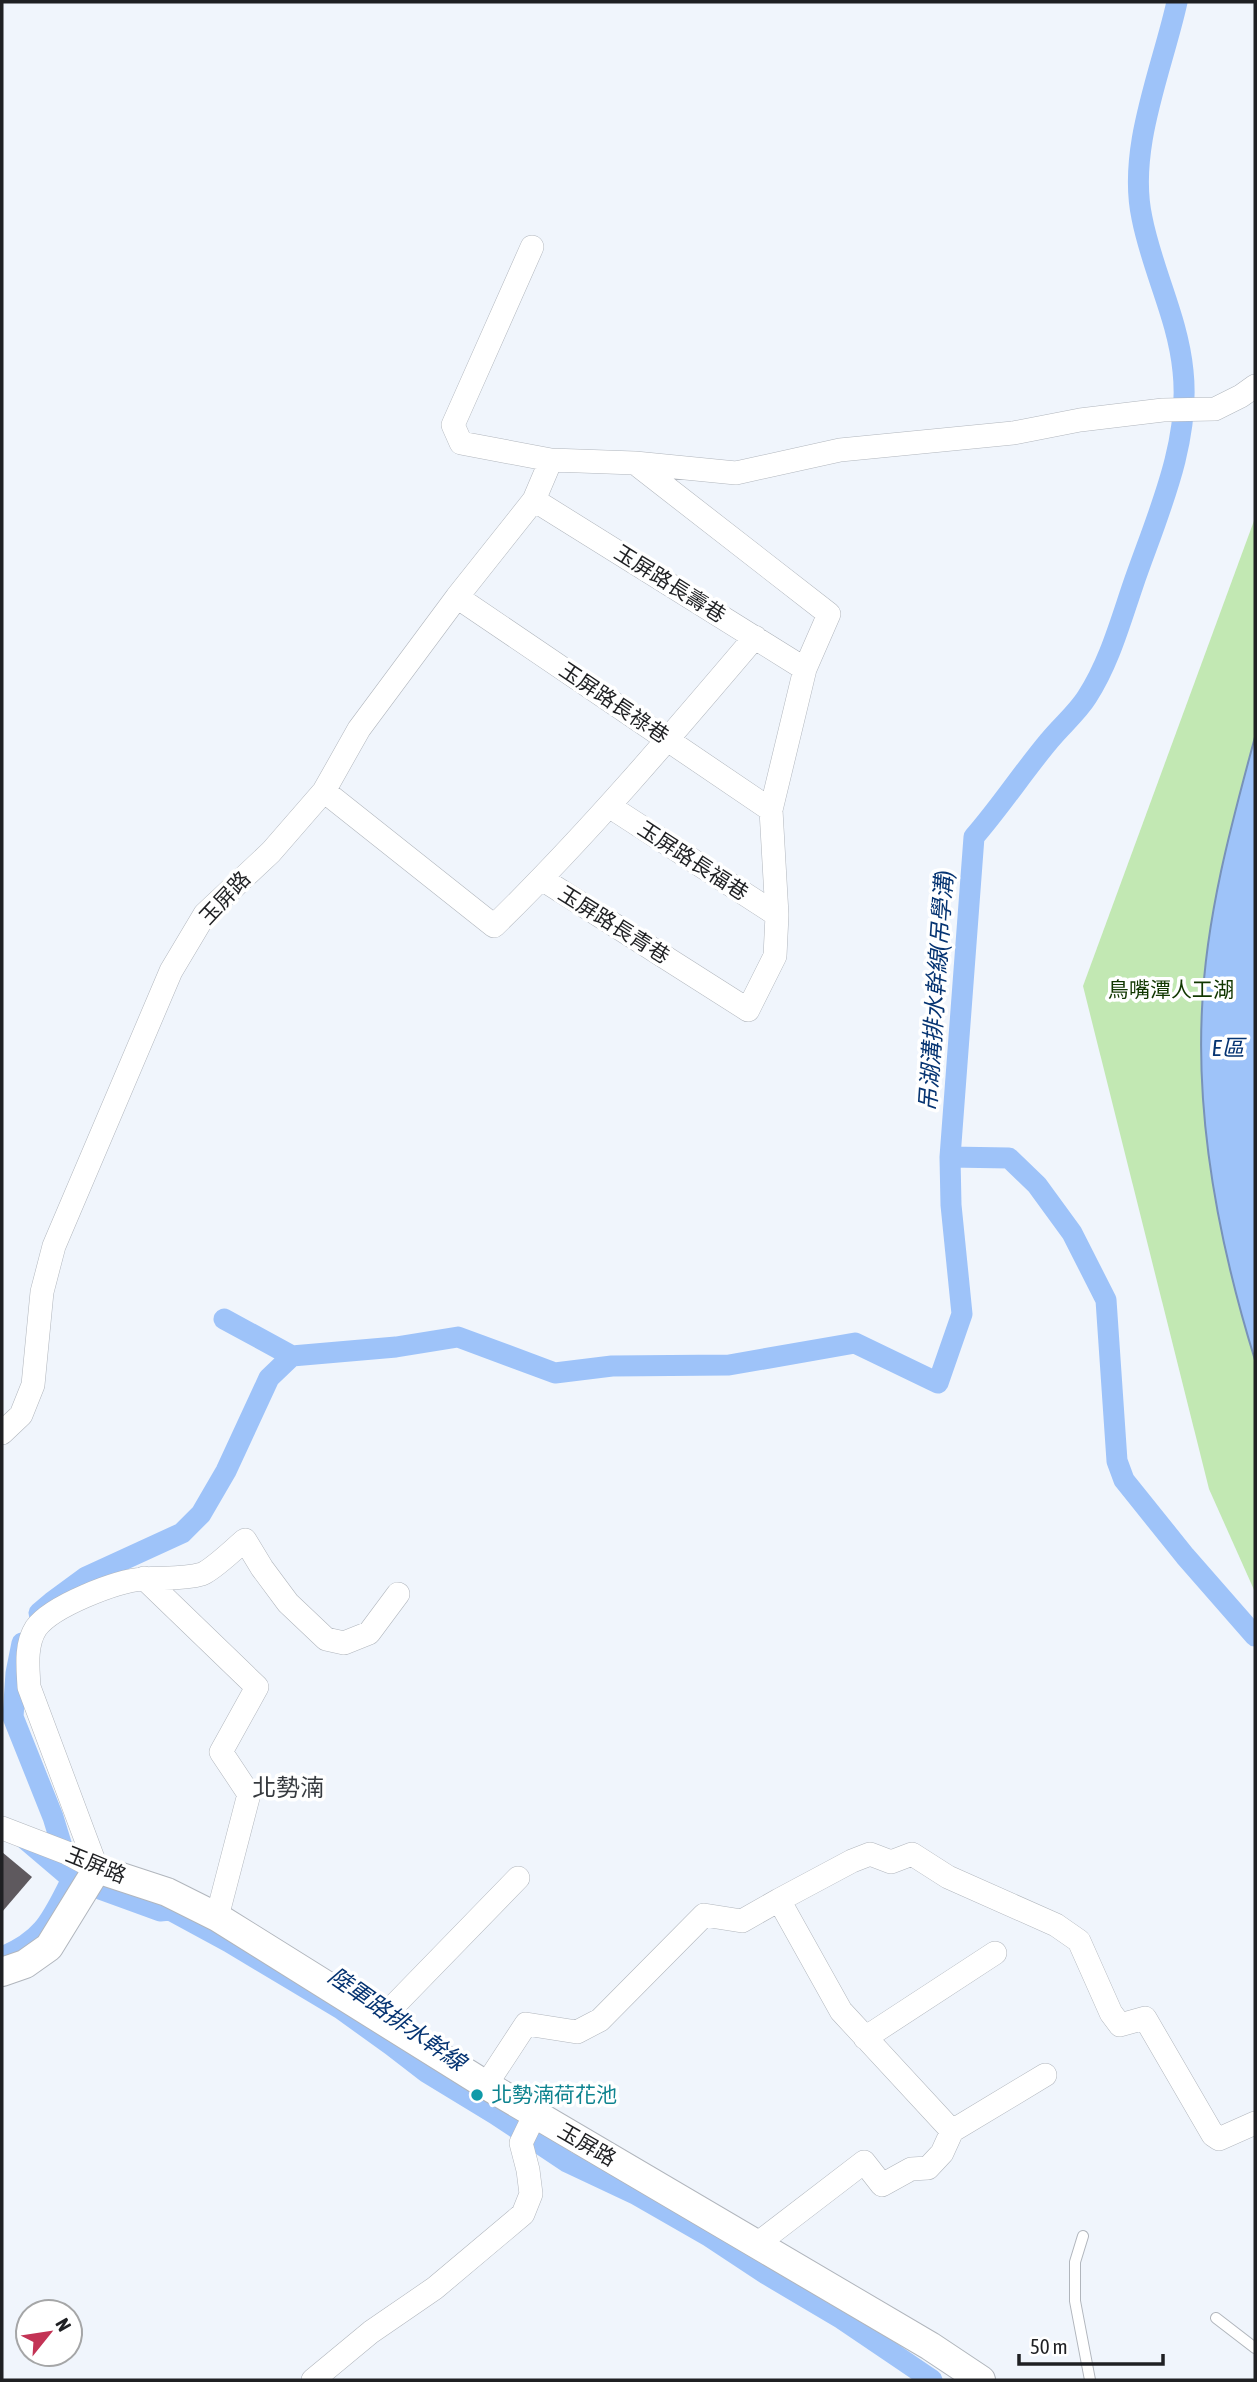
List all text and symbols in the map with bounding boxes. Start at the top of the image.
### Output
street label: 玉屏路長壽巷 [611,540,730,627]
street label: 玉屏路長祿巷 [556,657,673,747]
street label: 玉屏路長福巷 [634,816,753,905]
street label: 玉屏路 [194,866,255,929]
water label: 吊湖溝排水幹線(吊學溝) [915,870,957,1112]
street label: 玉屏路長青巷 [555,881,674,968]
park label: 鳥嘴潭人工湖 [1108,977,1234,1001]
water label: E區 [1212,1035,1247,1061]
district label: 北勢湳 [252,1774,324,1801]
street label: 玉屏路 [63,1841,130,1887]
water label: 陸軍路排水幹線 [324,1962,473,2078]
place label: 北勢湳荷花池 [491,2082,617,2106]
marker: 北勢湳荷花池 [469,2087,485,2103]
street label: 玉屏路 [554,2118,621,2170]
north arrow [14,2298,84,2368]
text: N [51,2314,76,2335]
scale bar [1019,2322,1162,2366]
text: 50 m [1030,2334,1068,2358]

